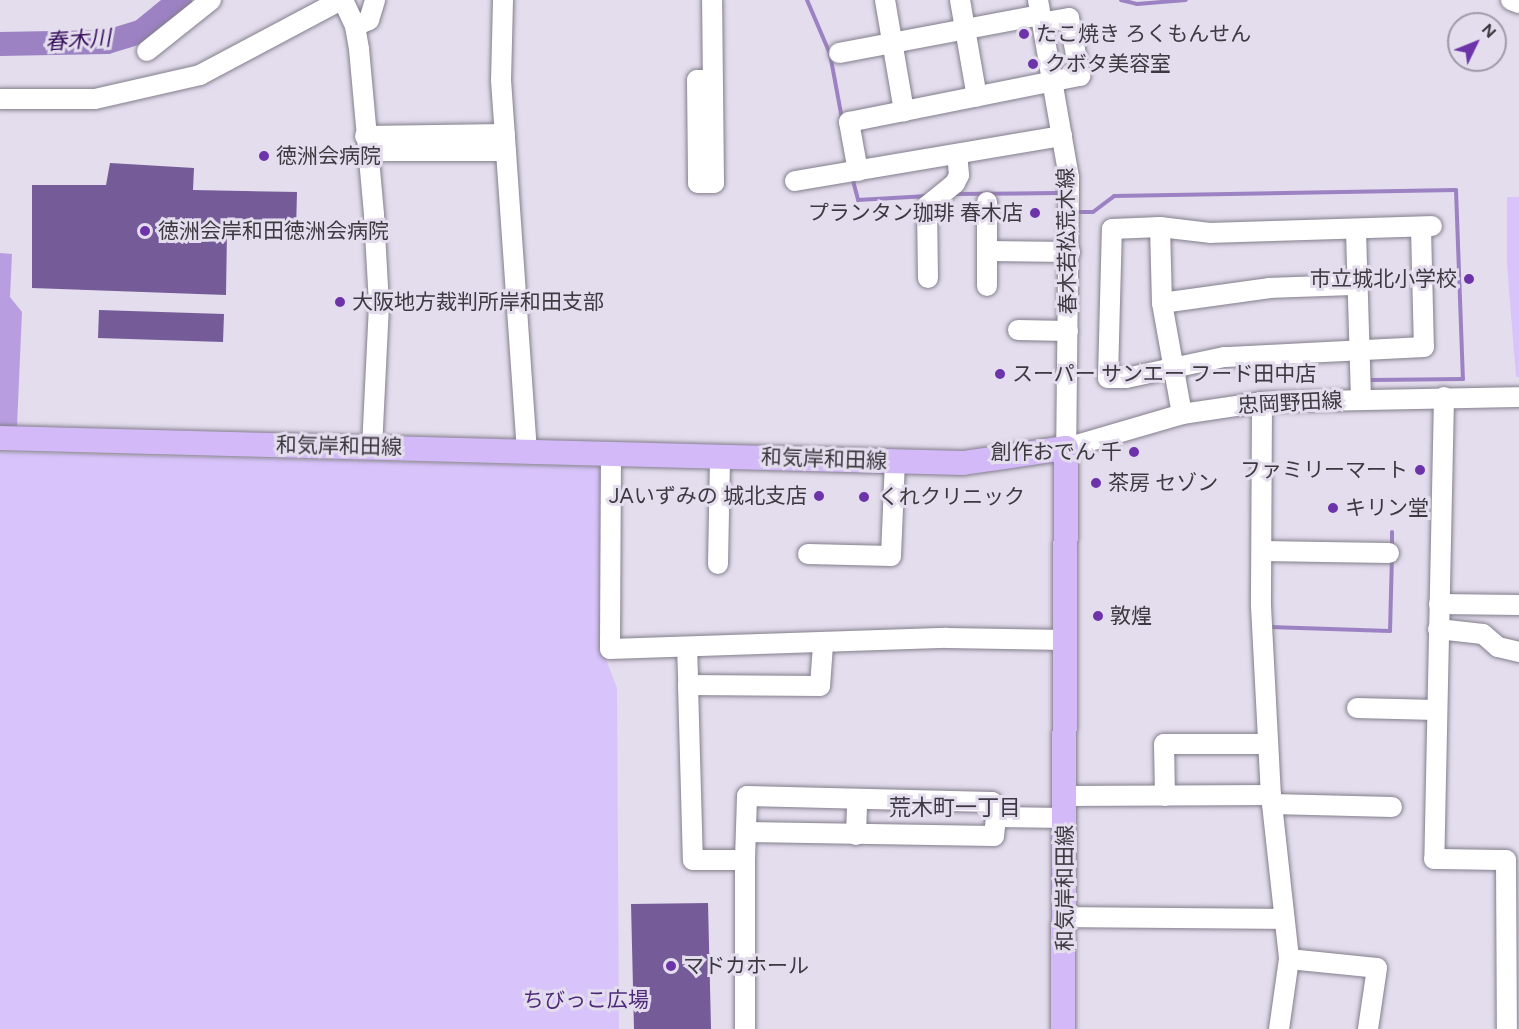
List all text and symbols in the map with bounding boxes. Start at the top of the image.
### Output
north arrow [1447,12,1507,72]
text: N [1478,20,1500,42]
place label: たこ焼き ろくもんせん [1036,21,1251,47]
water label: 春木川 [44,25,112,55]
marker: たこ焼き ろくもんせん [1017,27,1031,41]
place label: クボタ美容室 [1045,51,1171,77]
marker: クボタ美容室 [1026,57,1040,71]
place label: 徳洲会病院 [276,143,381,169]
marker: 徳洲会病院 [257,149,271,163]
street label: 春木若松荒木線 [1053,167,1081,315]
place label: プランタン珈琲 春木店 [808,200,1023,226]
marker: プランタン珈琲 春木店 [1028,206,1042,220]
place label: 徳洲会岸和田徳洲会病院 [158,218,389,244]
marker: 徳洲会岸和田徳洲会病院 [136,222,154,240]
place label: 市立城北小学校 [1310,266,1457,292]
marker: 市立城北小学校 [1462,272,1476,286]
place label: 大阪地方裁判所岸和田支部 [352,289,604,315]
marker: 大阪地方裁判所岸和田支部 [333,295,347,309]
place label: スーパー サンエー フード田中店 [1012,361,1316,387]
marker: スーパー サンエー フード田中店 [993,367,1007,381]
street label: 忠岡野田線 [1237,388,1343,418]
street label: 和気岸和田線 [276,432,402,460]
place label: 創作おでん 千 [991,439,1122,465]
street label: 和気岸和田線 [761,444,887,474]
marker: 創作おでん 千 [1127,445,1141,459]
place label: ファミリーマート [1240,457,1408,483]
marker: ファミリーマート [1413,463,1427,477]
place label: 茶房 セゾン [1108,470,1218,496]
marker: 茶房 セゾン [1089,476,1103,490]
place label: JAいずみの 城北支店 [609,483,807,509]
place label: くれクリニック [878,484,1025,510]
marker: くれクリニック [855,488,873,506]
marker: JAいずみの 城北支店 [812,489,826,503]
place label: キリン堂 [1345,495,1429,521]
marker: キリン堂 [1326,501,1340,515]
place label: 敦煌 [1110,603,1152,629]
marker: 敦煌 [1091,609,1105,623]
district label: 荒木町一丁目 [889,795,1021,821]
street label: 和気岸和田線 [1052,825,1078,951]
place label: マドカホール [683,953,809,979]
marker: マドカホール [664,959,678,973]
park label: ちびっこ広場 [523,987,649,1013]

